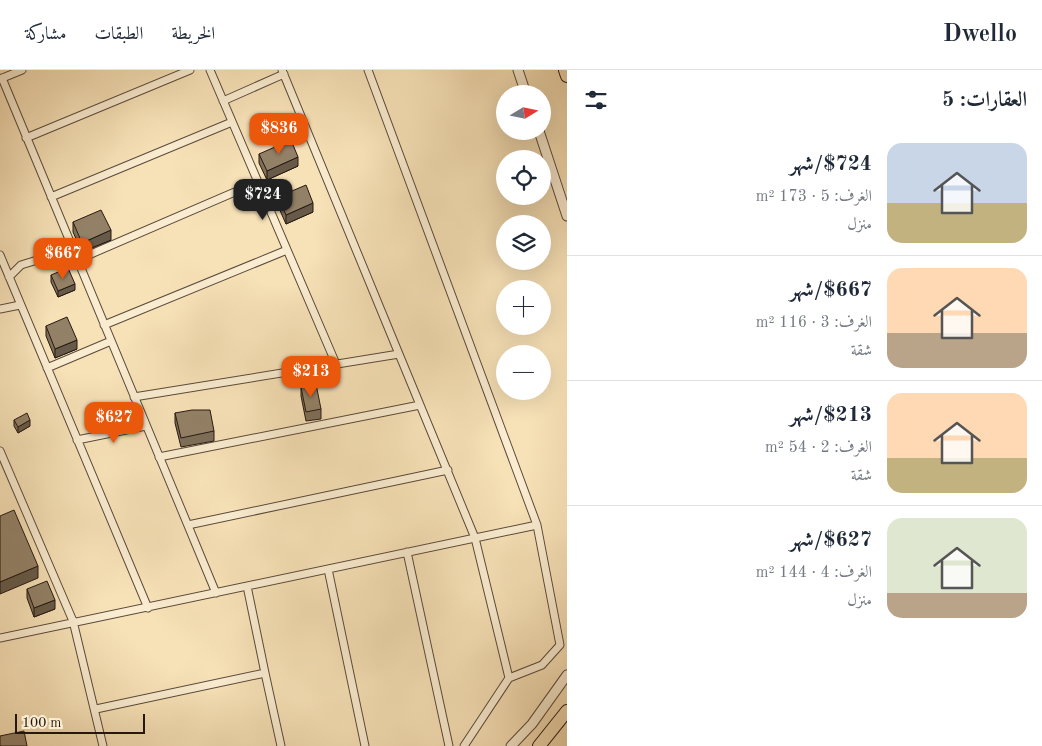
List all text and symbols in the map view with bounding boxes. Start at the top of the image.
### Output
text: Dwello [943,23,1017,47]
text: مشاركة [25,25,66,43]
text: الطبقات [94,25,143,43]
text: الخريطة [171,25,215,43]
north arrow [496,85,551,140]
map controls [496,85,551,400]
icon: filters [582,86,610,114]
text: العقارات: 5 [942,90,1027,111]
pin: $836 [249,112,309,155]
text: $836 [260,121,298,137]
button: locate [496,150,551,205]
text: $724/شهر [790,154,872,175]
icon: home [927,163,987,223]
pin: $724 [233,178,293,221]
text: $724 [244,187,282,203]
text: الغرف: 5 · 173 m² [756,189,872,205]
button: layers [496,215,551,270]
text: منزل [847,217,872,233]
pin: $667 [33,238,93,280]
text: $667 [44,246,82,262]
button: + [496,280,551,335]
text: $667/شهر [790,280,872,301]
icon: home [927,288,987,348]
text: الغرف: 3 · 116 m² [756,315,872,331]
text: شقة [851,343,872,359]
button: − [496,345,551,400]
pin: $213 [281,356,341,398]
text: $213 [292,364,330,380]
pin: $627 [84,402,144,444]
text: $213/شهر [790,405,872,426]
text: $627 [95,410,133,426]
icon: home [927,413,987,473]
text: الغرف: 2 · 54 m² [765,440,872,456]
text: شقة [851,468,872,484]
text: $627/شهر [790,530,872,551]
icon: home [927,538,987,598]
text: الغرف: 4 · 144 m² [756,565,872,581]
text: منزل [847,593,872,609]
scale bar [15,711,145,734]
text: 100 m [22,716,61,730]

